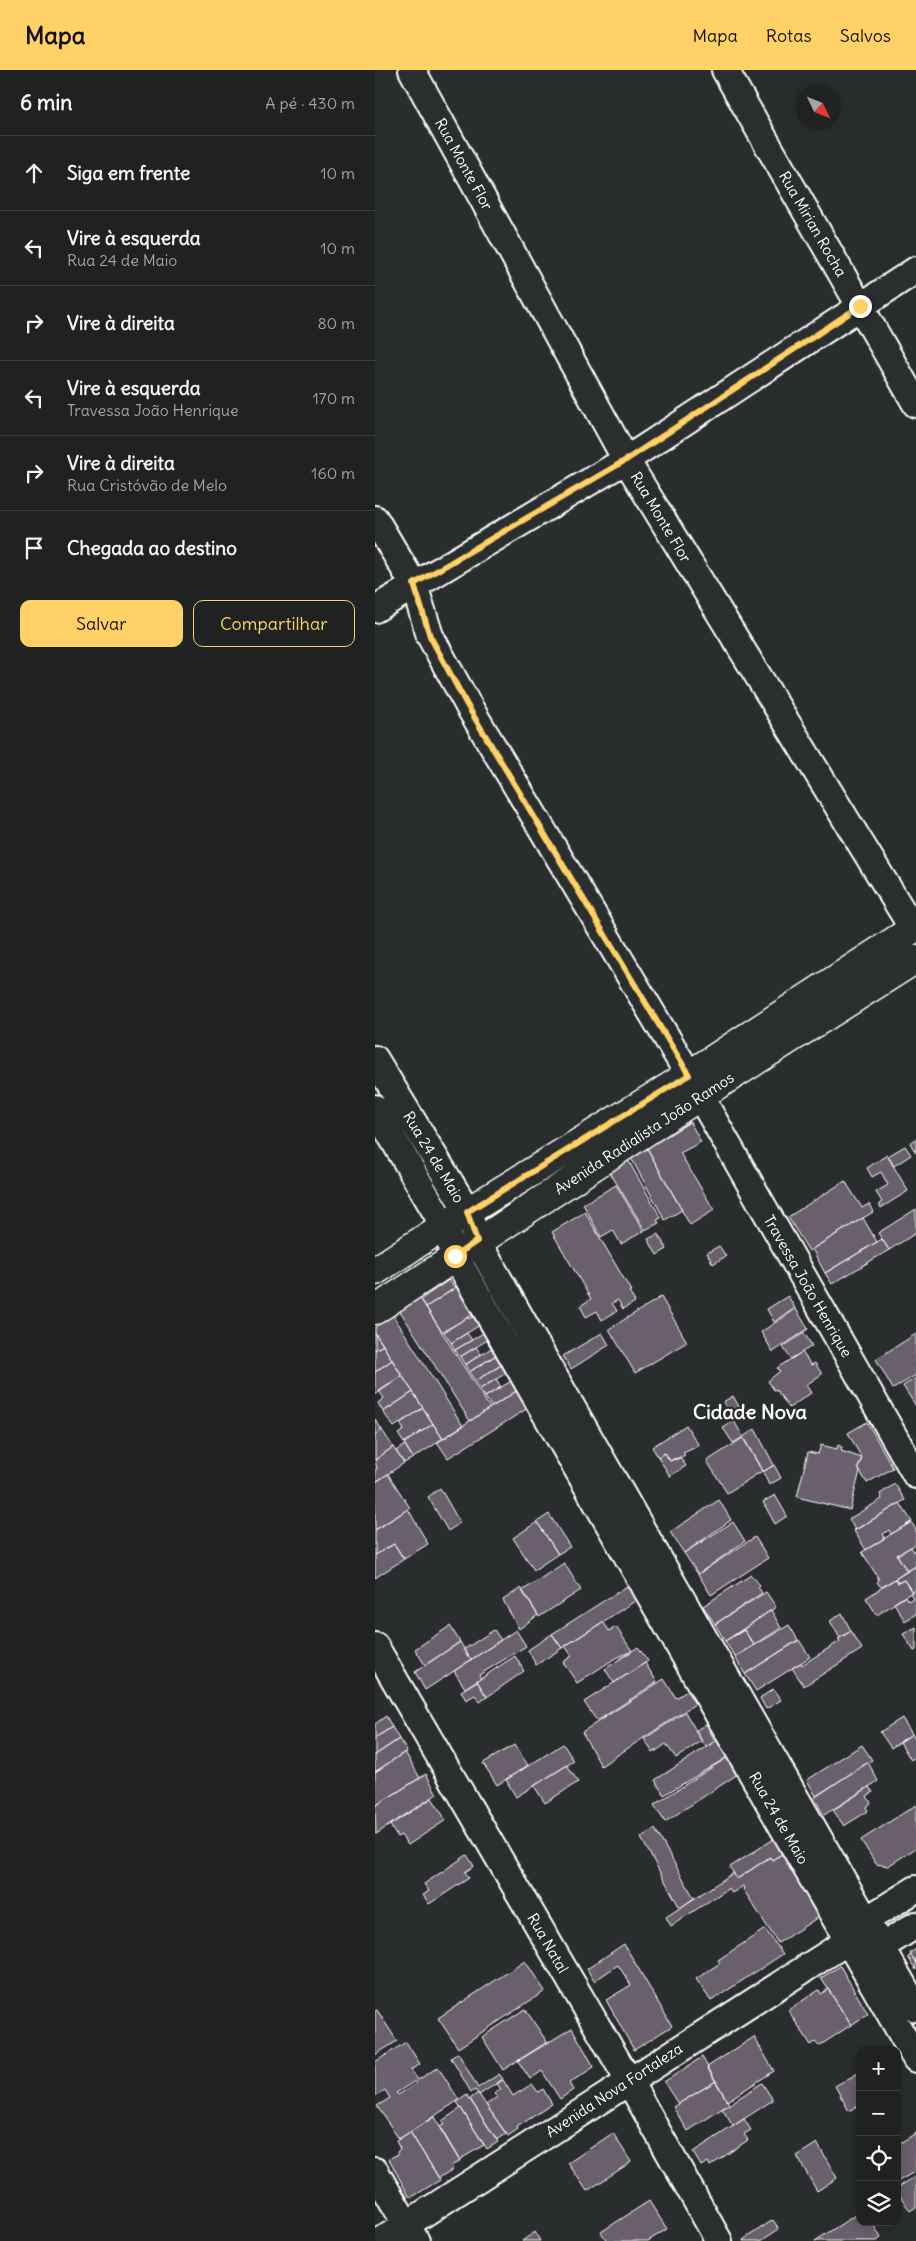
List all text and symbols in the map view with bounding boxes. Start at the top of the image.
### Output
text: Mapa [25,20,85,50]
text: Mapa [693,24,738,47]
text: Rotas [766,24,812,47]
text: Salvos [840,24,891,47]
north arrow [796,85,841,130]
text: 6 min [20,89,72,116]
text: A pé · 430 m [265,93,355,113]
street label: Rua Monte Flor [431,115,497,213]
icon: ahead [20,159,48,187]
text: Siga em frente [67,161,190,185]
text: 10 m [320,163,355,183]
street label: Rua Mirian Rocha [775,168,851,281]
text: Vire à esquerda [67,226,201,250]
icon: left [20,234,48,262]
text: 10 m [320,238,355,258]
text: Rua 24 de Maio [67,250,177,270]
route end [849,295,872,318]
icon: right [20,309,48,337]
text: Vire à direita [67,311,175,335]
text: 80 m [317,313,355,333]
text: Vire à esquerda [67,376,201,400]
icon: left [20,384,48,412]
text: 170 m [312,388,355,408]
text: Travessa João Henrique [67,400,239,420]
text: Vire à direita [67,451,175,475]
icon: right [20,459,48,487]
text: 160 m [311,463,355,483]
street label: Rua Monte Flor [627,468,695,566]
text: Rua Cristóvão de Melo [67,475,227,495]
icon: arrive [20,534,48,562]
text: Chegada ao destino [67,536,237,560]
button: Salvar [20,600,183,647]
button: Compartilhar [193,600,355,647]
street label: Avenida Radialista João Ramos [551,1068,738,1198]
street label: Rua 24 de Maio [399,1108,469,1206]
street label: Travessa João Henrique [760,1212,856,1360]
route start [444,1245,467,1268]
district label: Cidade Nova [693,1399,807,1424]
street label: Rua 24 de Maio [745,1769,813,1867]
street label: Rua Natal [523,1910,573,1976]
street label: Avenida Nova Fortaleza [542,2039,686,2141]
map controls [856,2046,901,2226]
button: + [856,2046,901,2091]
button: − [856,2091,901,2136]
button: locate [856,2136,901,2181]
button: layers [856,2181,901,2226]

